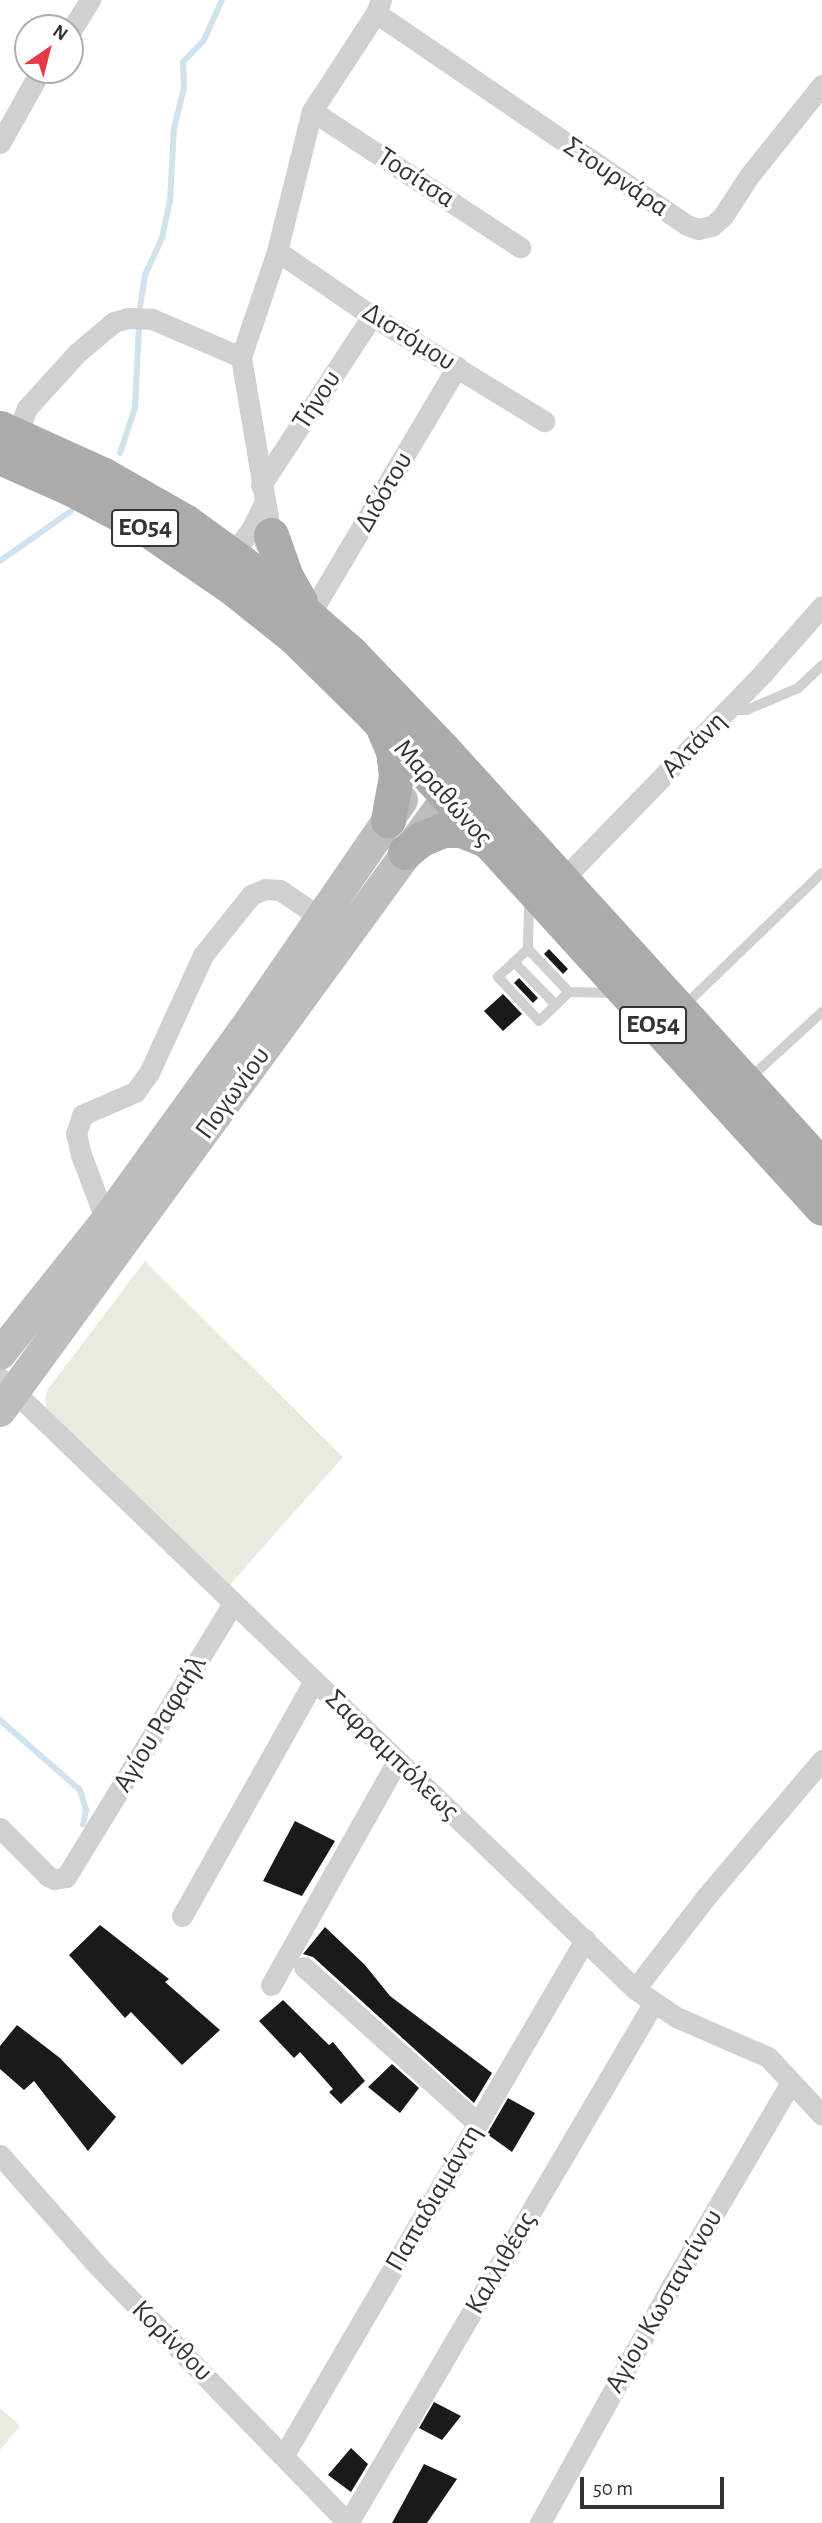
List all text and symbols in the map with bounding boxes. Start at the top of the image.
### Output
north arrow [14,14,84,84]
text: N [49,21,71,45]
street label: Στουρνάρα [557,130,675,224]
street label: Τοσίτσα [371,140,461,216]
street label: Διστόμου [356,295,462,379]
street label: Τήνου [285,364,349,436]
street label: Διδότου [348,446,420,538]
road number: ΕΟ54 [110,506,180,550]
street label: Αλτάνη [654,705,734,785]
street label: Μαραθώνος [386,733,500,853]
road number: ΕΟ54 [618,1002,688,1048]
street label: Πογωνίου [188,1040,278,1146]
street label: Αγίου Ραφαήλ [106,1650,214,1798]
street label: Σαφραμπόλεως [318,1683,466,1827]
street label: Παπαδιαμάντη [378,2119,490,2277]
street label: Αγίου Κωσταντίνου [598,2203,730,2399]
street label: Καλλιθέας [458,2206,544,2320]
street label: Κορίνθου [124,2293,220,2389]
scale bar [584,2464,728,2508]
text: 50 m [593,2478,633,2499]

